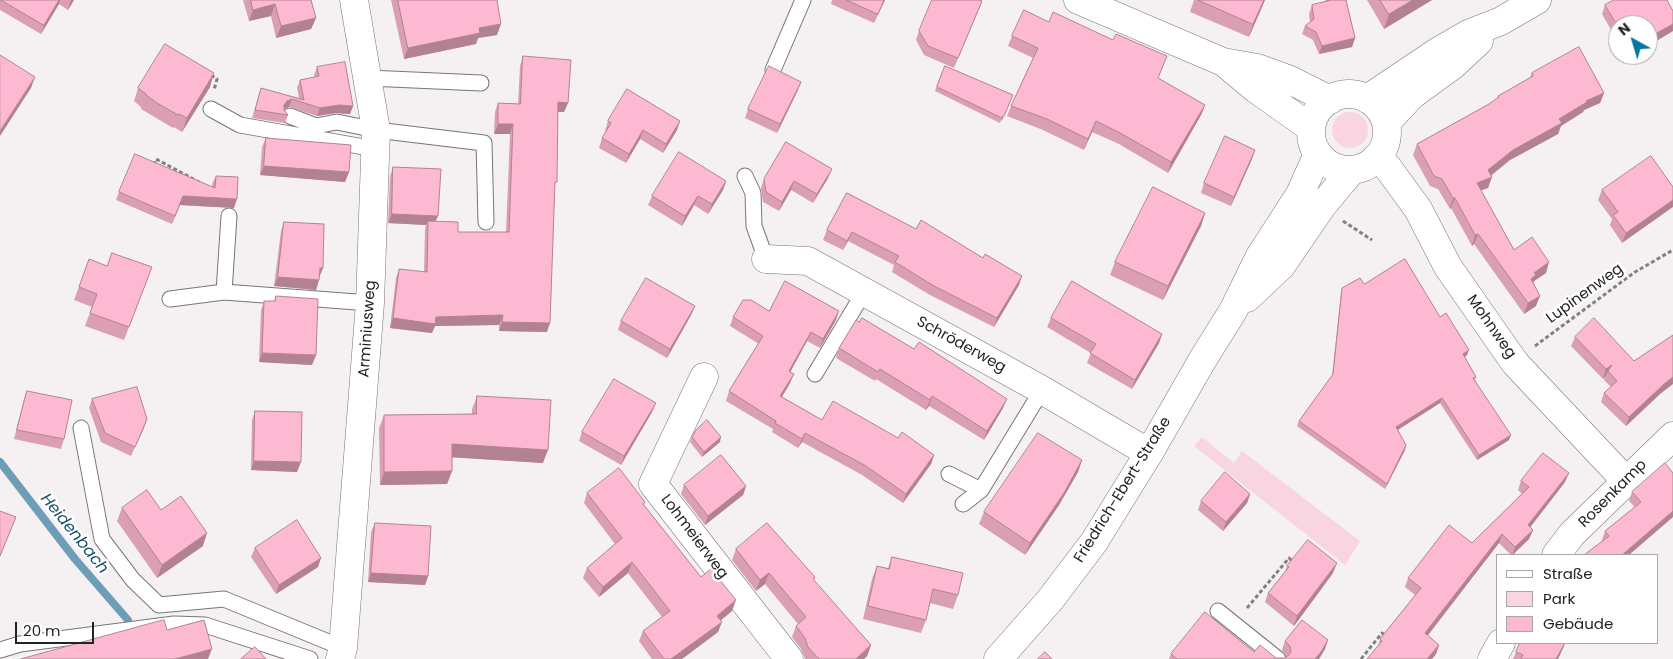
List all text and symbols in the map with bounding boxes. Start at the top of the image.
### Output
north arrow [1608,15,1658,65]
text: N [1614,18,1635,40]
street label: Lupinenweg [1543,260,1627,328]
street label: Arminiusweg [356,280,380,378]
street label: Mohnweg [1463,292,1519,362]
street label: Schröderweg [913,313,1009,377]
street label: Friedrich-Ebert-Straße [1071,414,1175,566]
street label: Rosenkamp [1575,456,1651,532]
water label: Heidenbach [36,490,112,578]
street label: Lohmeierweg [656,491,732,583]
legend [1496,554,1658,644]
text: Straße [1543,563,1593,584]
text: Park [1543,588,1575,609]
scale bar [18,612,96,644]
text: Gebäude [1543,613,1613,634]
text: 20 m [23,620,61,641]

